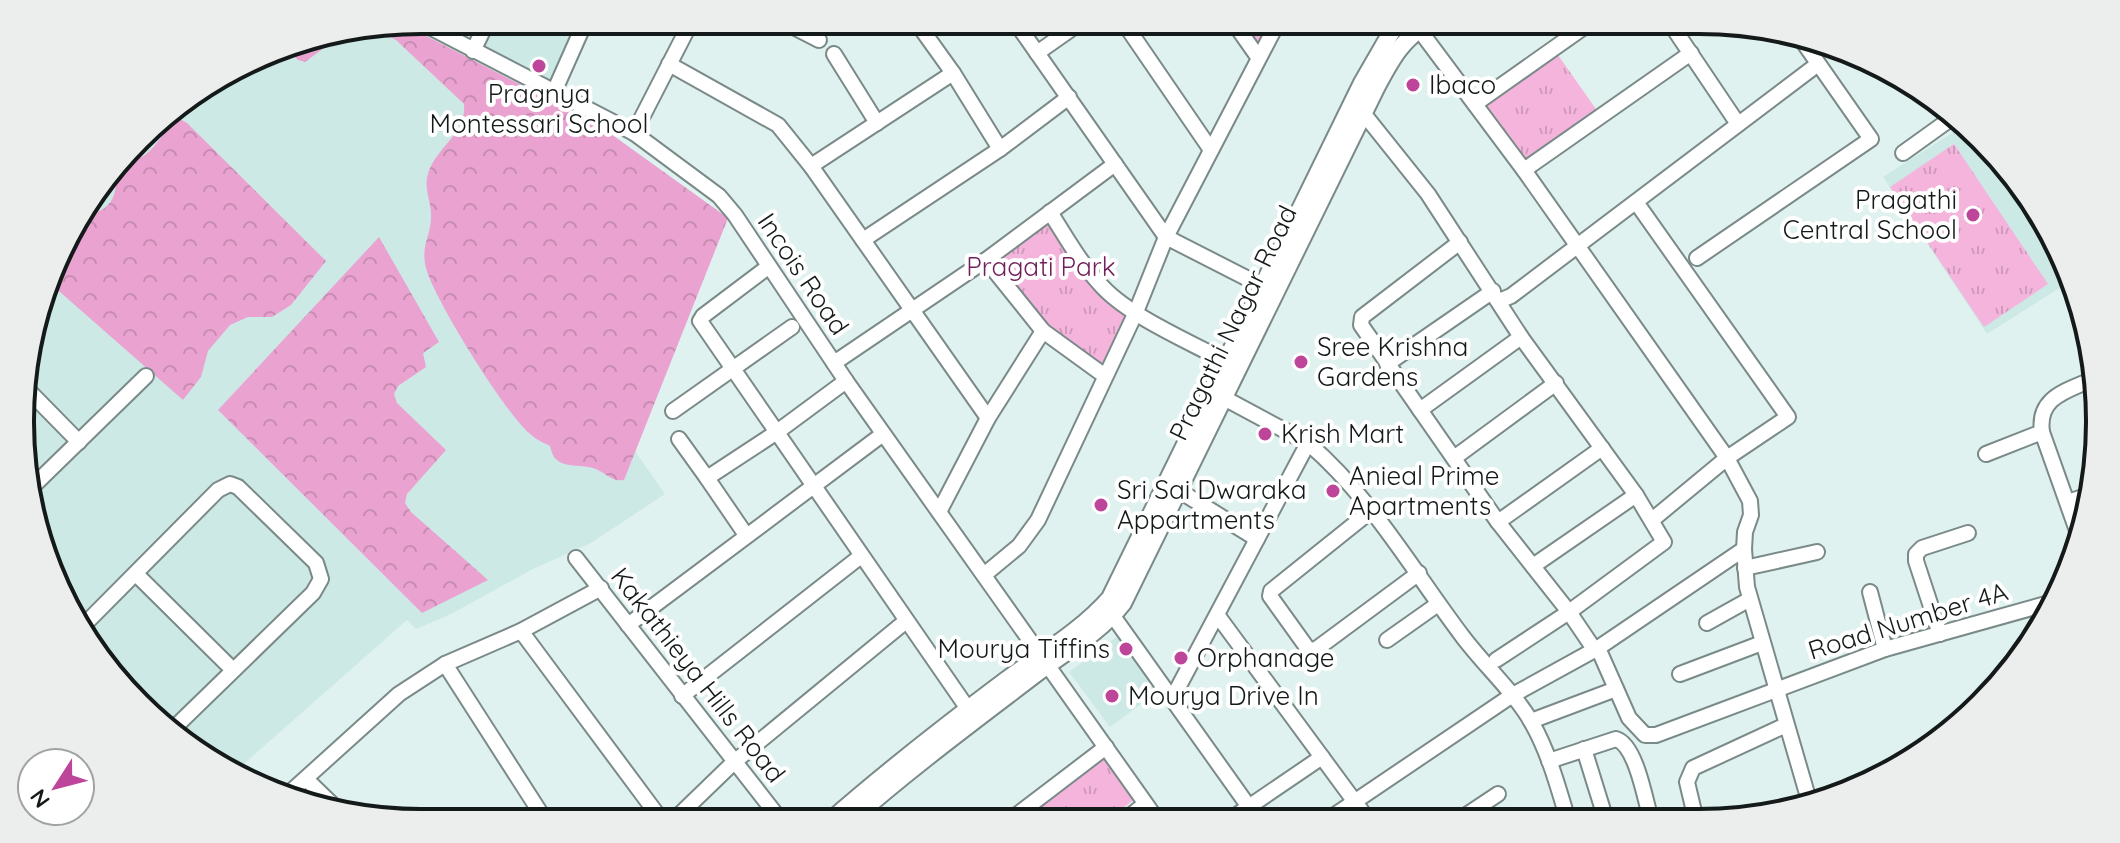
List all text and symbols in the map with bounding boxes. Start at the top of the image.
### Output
marker: Pragnya Montessari School [530,57,548,75]
place label: Ibaco [1429,68,1496,101]
marker: Ibaco [1404,76,1422,94]
place label: Pragnya Montessari School [430,77,648,140]
place label: Pragathi Central School [1783,183,1957,246]
street label: Pragathi Nagar Road [1161,200,1304,446]
street label: Incois Road [751,206,856,341]
marker: Pragathi Central School [1964,206,1982,224]
park label: Pragati Park [966,250,1116,283]
place label: Sree Krishna Gardens [1317,330,1468,393]
marker: Sree Krishna Gardens [1292,353,1310,371]
place label: Krish Mart [1281,417,1404,450]
marker: Krish Mart [1256,425,1274,443]
place label: Anieal Prime Apartments [1349,459,1500,522]
place label: Sri Sai Dwaraka Appartments [1117,473,1306,536]
marker: Anieal Prime Apartments [1324,482,1342,500]
marker: Sri Sai Dwaraka Appartments [1092,496,1110,514]
street label: Kakathieya Hills Road [604,560,793,789]
street label: Road Number 4A [1804,574,2012,667]
place label: Mourya Tiffins [938,632,1110,665]
marker: Mourya Tiffins [1117,640,1135,658]
place label: Orphanage [1197,641,1334,674]
marker: Orphanage [1172,649,1190,667]
place label: Mourya Drive In [1128,679,1319,712]
marker: Mourya Drive In [1103,687,1121,705]
north arrow [16,747,96,827]
text: N [24,784,56,814]

